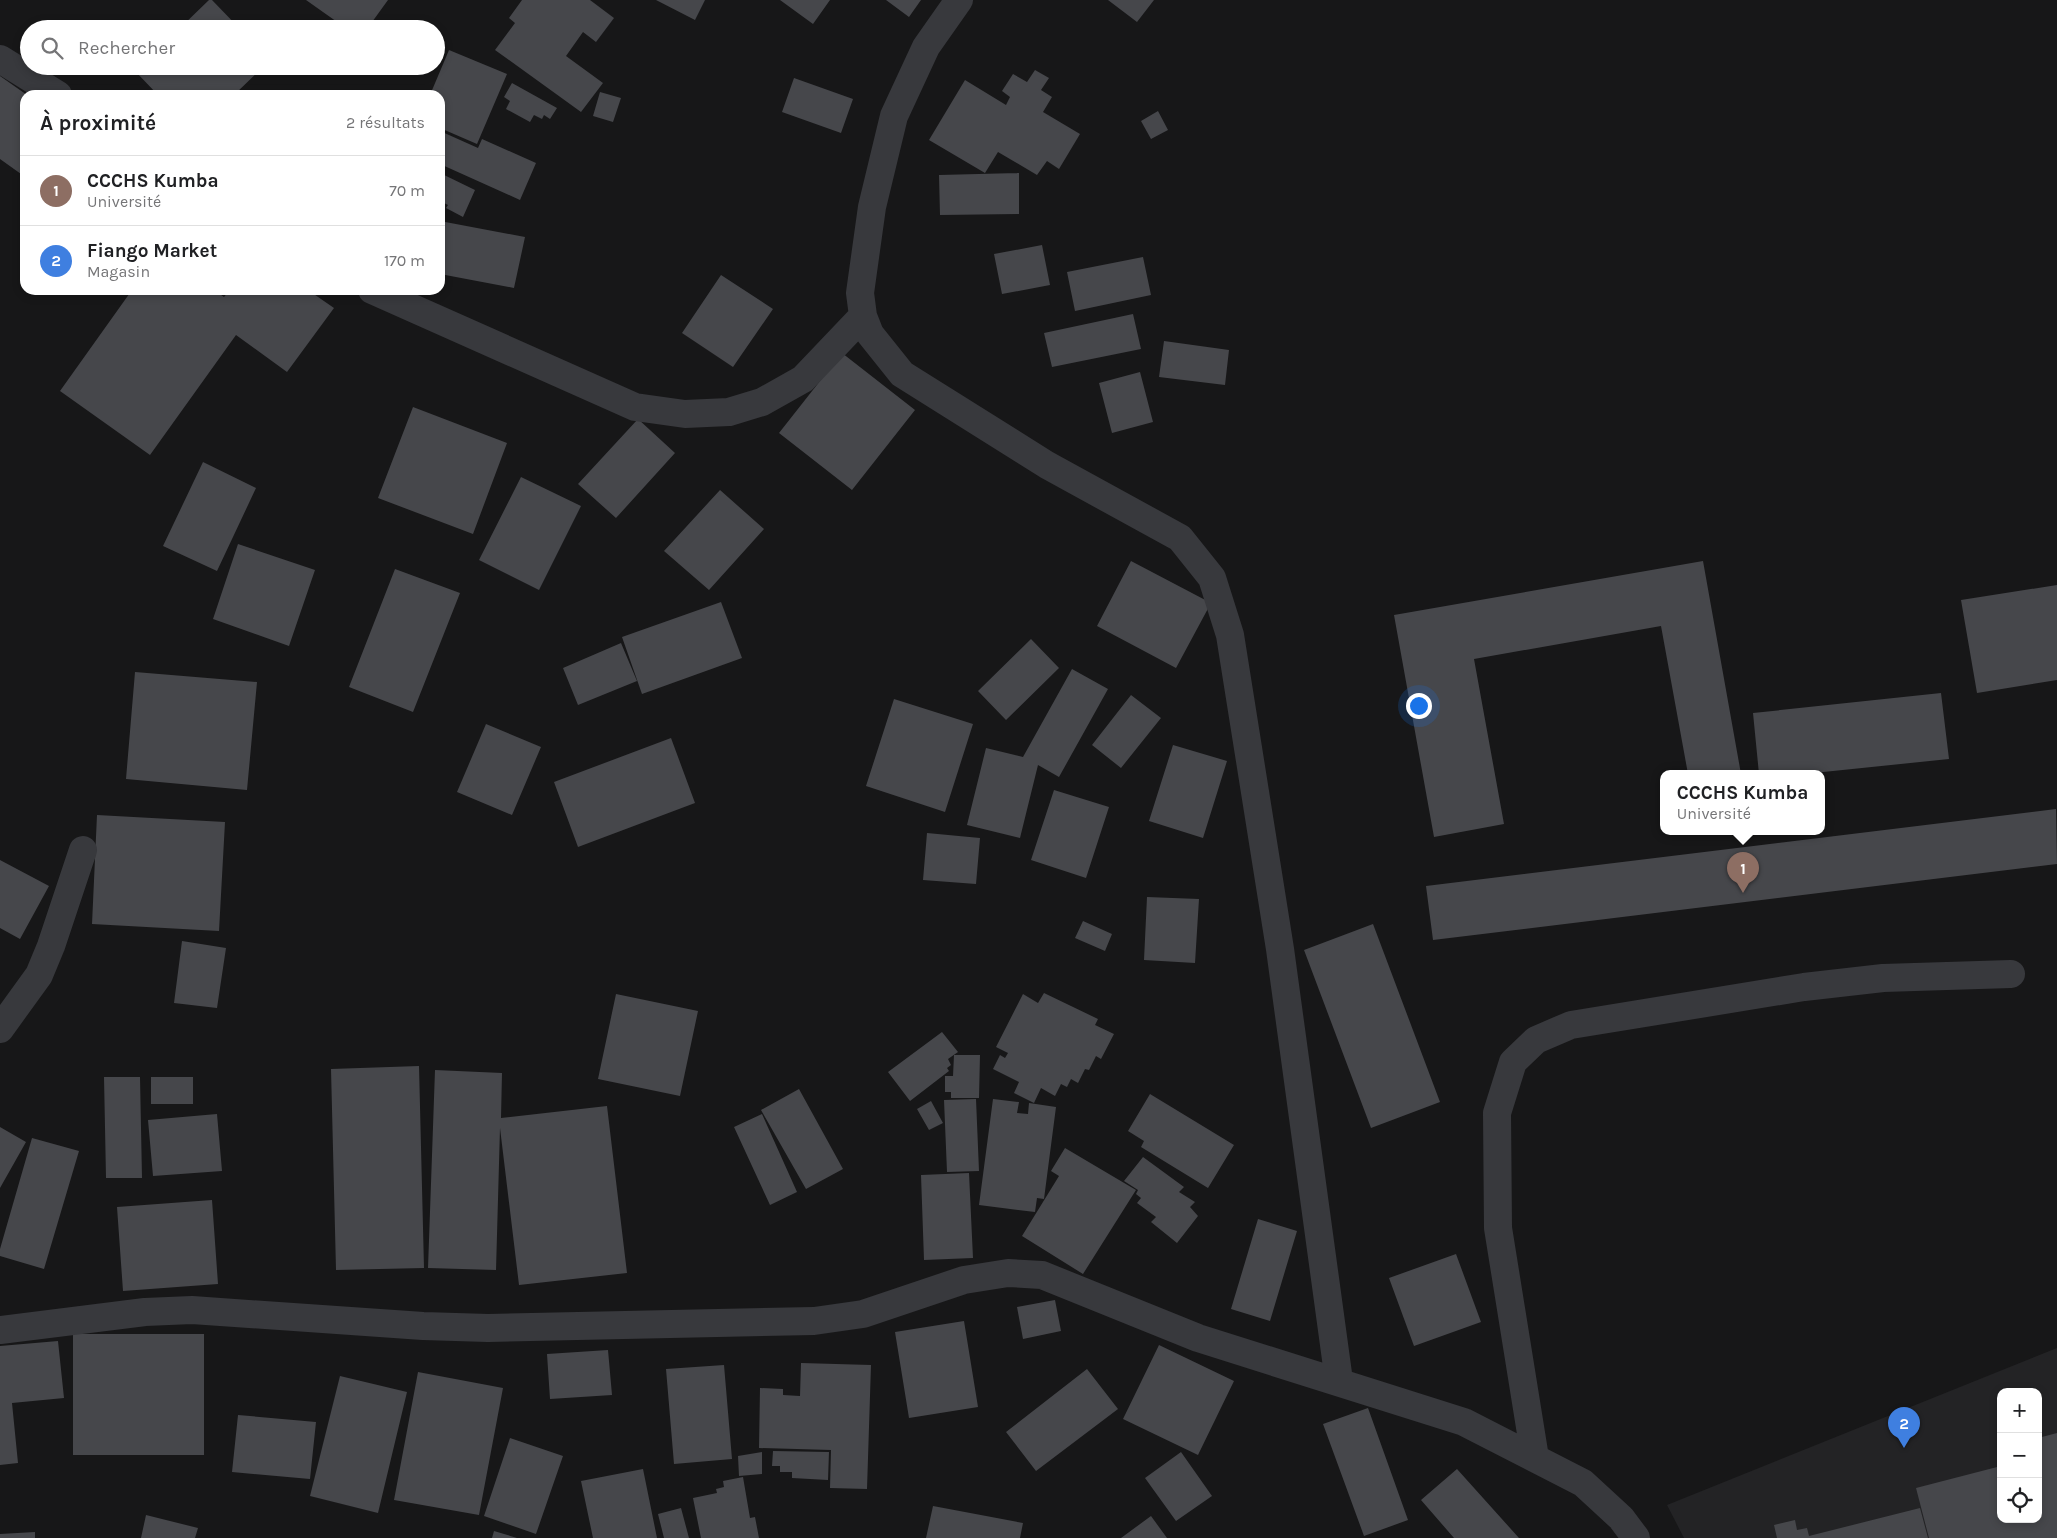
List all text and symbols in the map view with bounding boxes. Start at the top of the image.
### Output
search box [20,20,445,75]
icon: search [38,34,66,62]
text: Rechercher [78,37,175,59]
text: À proximité [40,111,156,135]
text: 2 résultats [346,113,425,132]
text: CCCHS Kumba [87,170,219,192]
text: 1 [53,181,59,200]
text: 70 m [389,181,425,200]
text: Université [87,192,161,211]
text: Fiango Market [87,240,217,262]
text: 2 [51,251,61,270]
text: 170 m [384,251,425,270]
text: Magasin [87,262,150,281]
your location [1406,693,1432,719]
popup [1660,770,1825,835]
text: CCCHS Kumba [1677,782,1808,804]
text: Université [1677,804,1751,823]
pin: 1 [1727,852,1759,893]
map controls [1997,1388,2042,1523]
button: + [1997,1388,2042,1433]
pin: 2 [1888,1407,1920,1448]
button: − [1997,1433,2042,1478]
button: locate [1997,1478,2042,1523]

